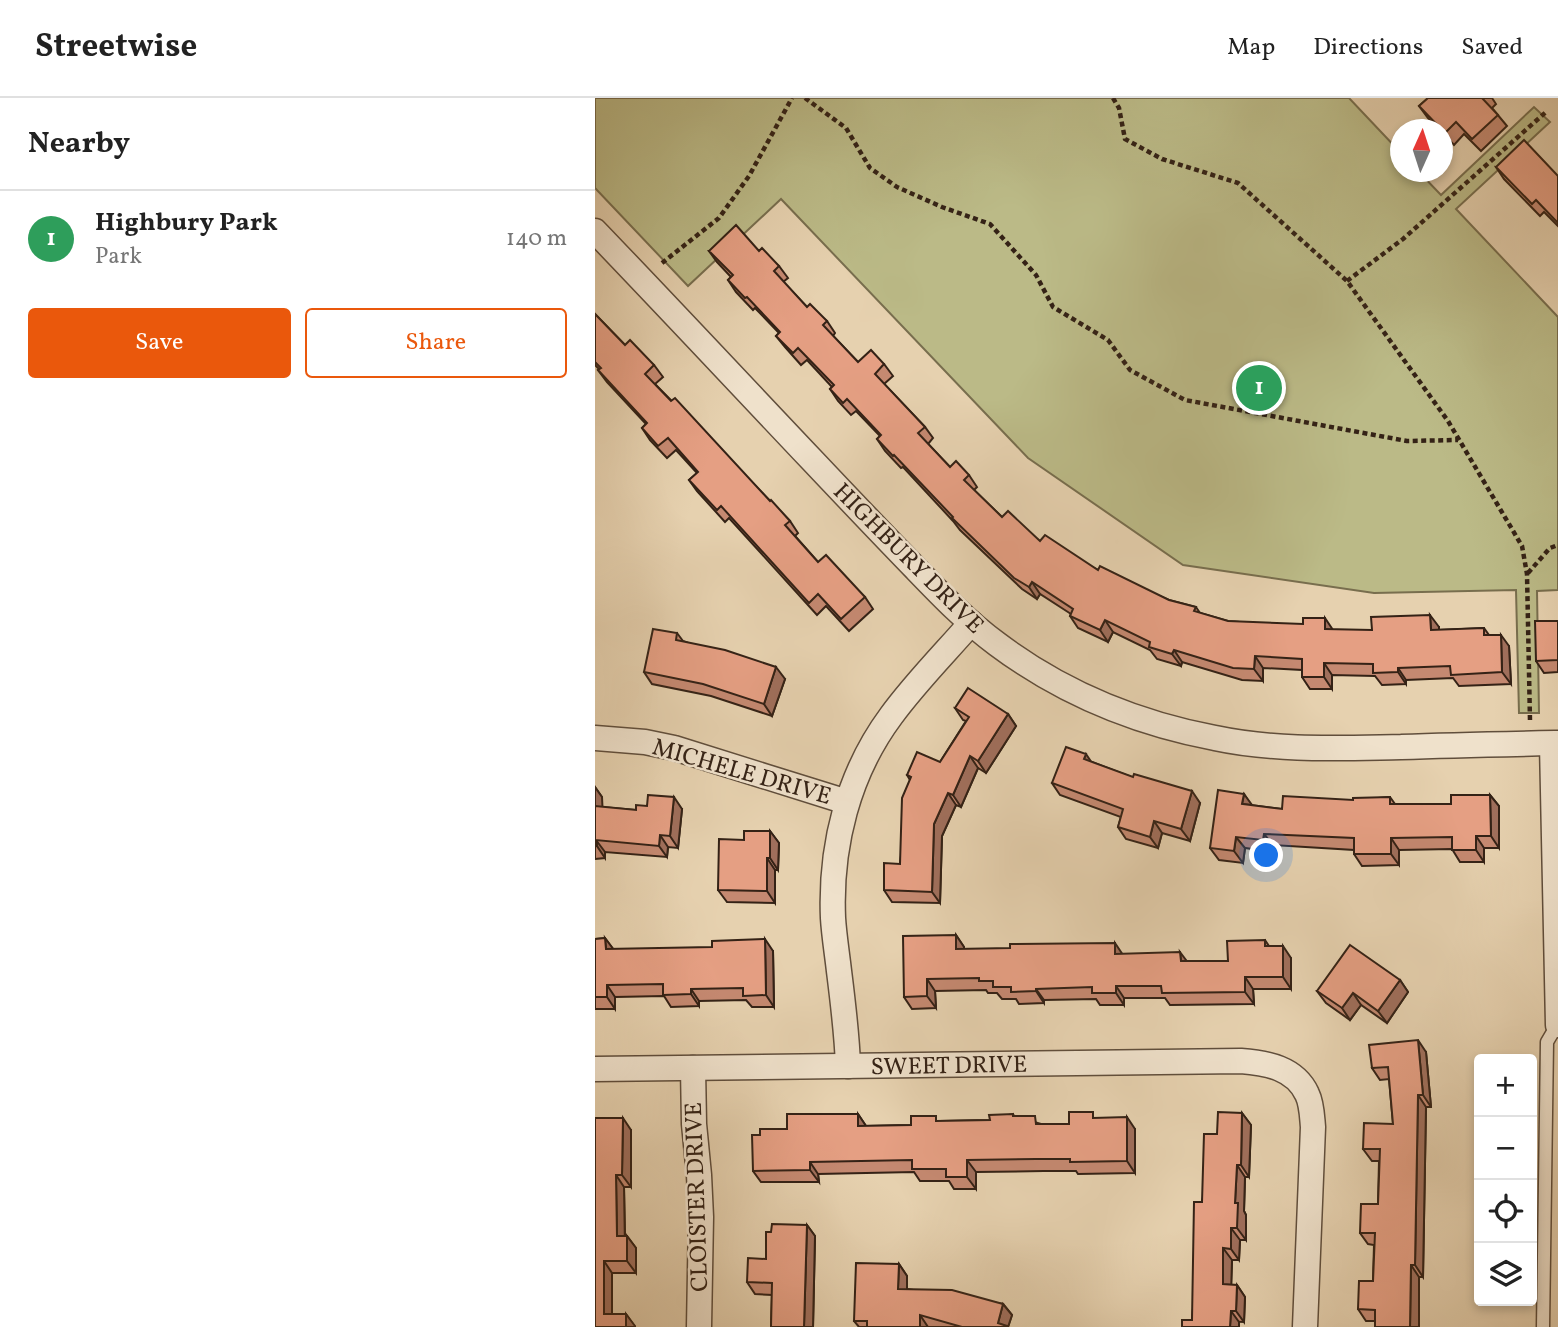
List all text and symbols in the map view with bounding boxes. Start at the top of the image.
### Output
text: Streetwise [35,25,197,71]
text: Map [1227,31,1275,65]
text: Directions [1313,31,1423,65]
text: Saved [1461,31,1523,65]
north arrow [1390,119,1453,182]
text: Nearby [28,123,130,165]
text: Highbury Park [95,205,278,241]
text: 1 [46,223,56,255]
text: 140 m [506,223,567,255]
text: Park [95,241,142,273]
button: Save [28,308,291,378]
button: Share [305,308,567,378]
pin: 1 [1236,362,1282,414]
street label: HIGHBURY DRIVE [824,476,991,643]
street label: MICHELE DRIVE [648,731,835,815]
your location [1249,838,1283,872]
street label: SWEET DRIVE [870,1049,1028,1085]
map controls [1474,1054,1537,1306]
button: + [1474,1054,1537,1117]
street label: CLOISTER DRIVE [678,1101,718,1292]
button: − [1474,1117,1537,1180]
button: locate [1474,1180,1537,1243]
button: layers [1474,1243,1537,1306]

